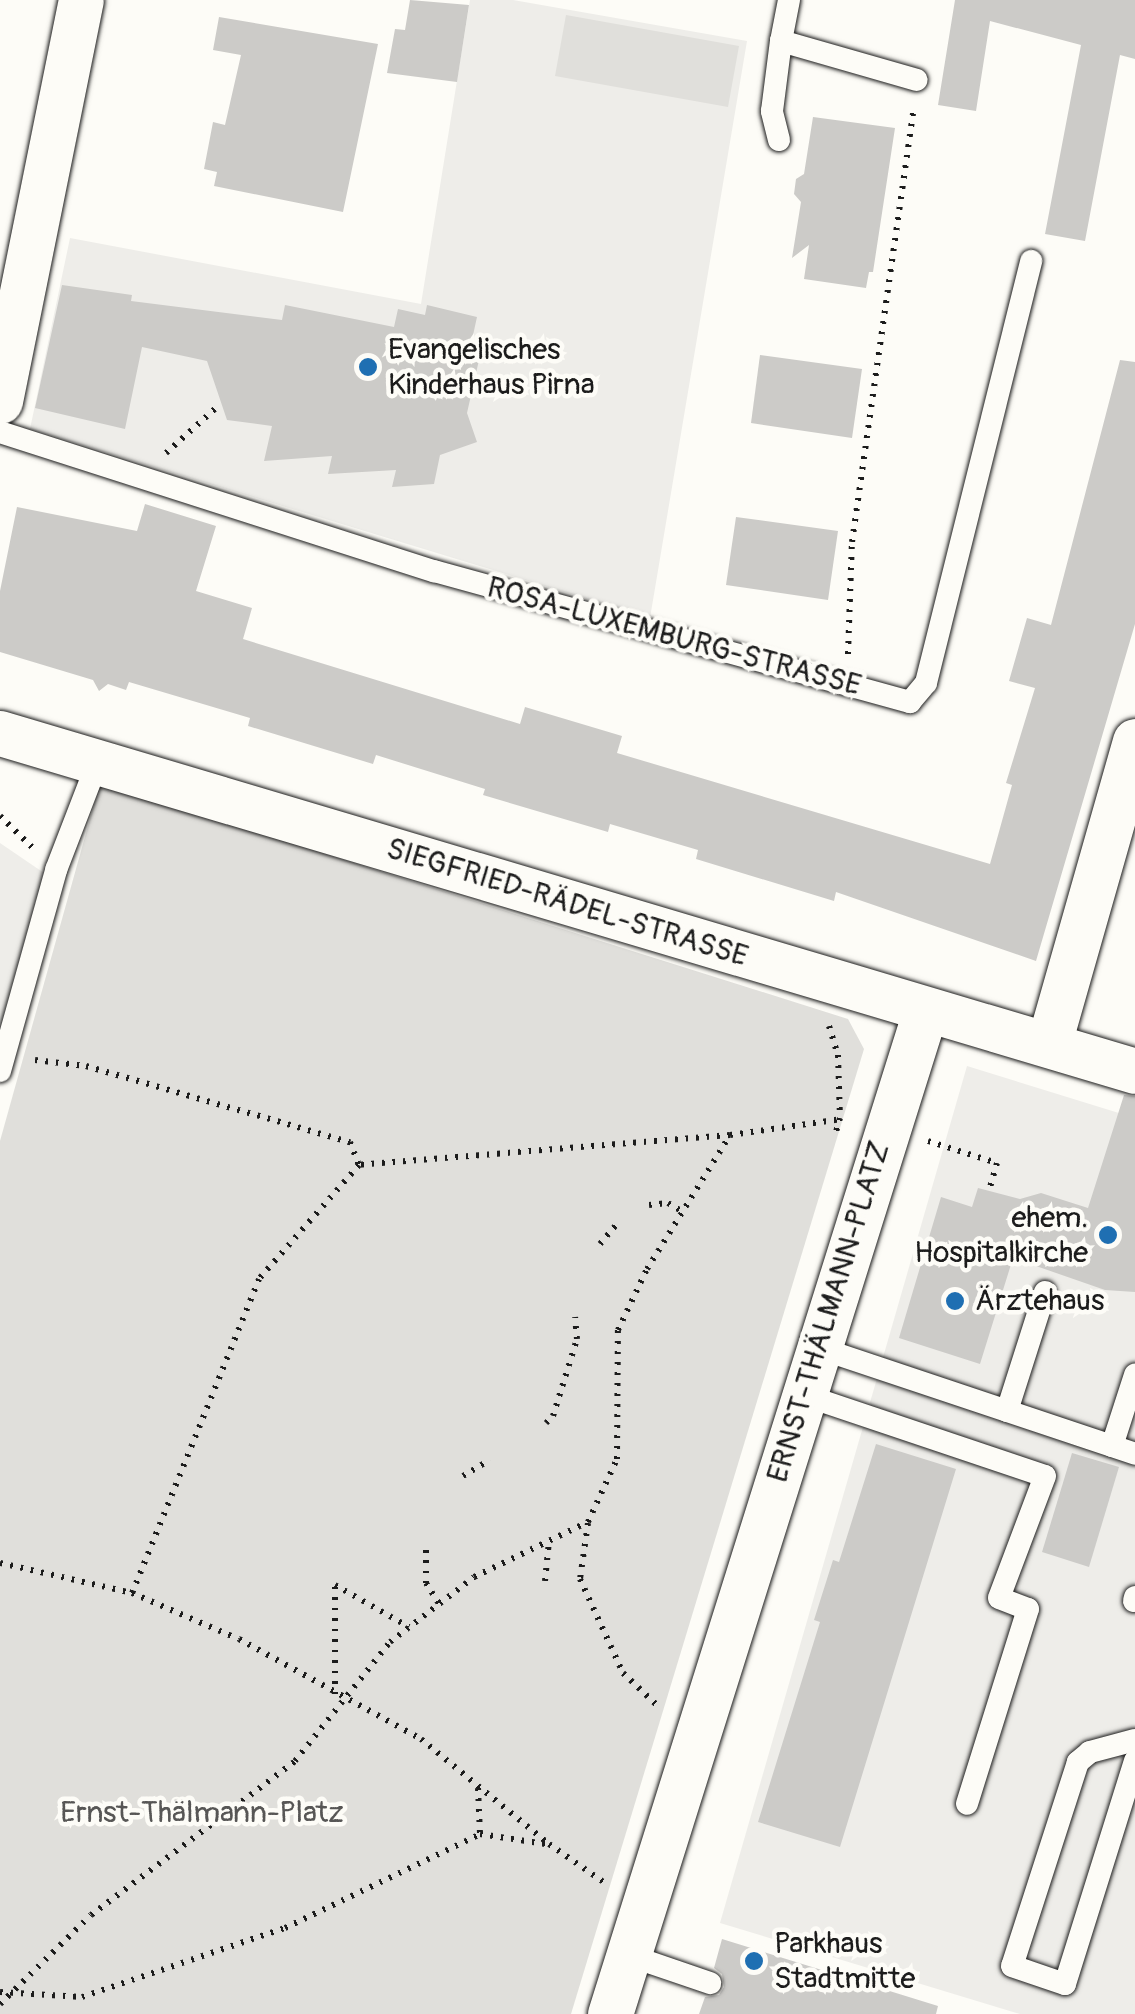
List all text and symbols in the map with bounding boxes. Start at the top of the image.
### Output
place label: Evangelisches Kinderhaus Pirna [388,332,595,402]
marker: Evangelisches Kinderhaus Pirna [357,356,379,378]
street label: ROSA-LUXEMBURG-STRASSE [483,570,865,704]
street label: SIEGFRIED-RÄDEL-STRASSE [382,831,752,975]
street label: ERNST-THÄLMANN-PLATZ [760,1137,898,1487]
place label: ehem. Hospitalkirche [914,1200,1088,1270]
marker: ehem. Hospitalkirche [1097,1224,1119,1246]
place label: Ärztehaus [975,1283,1104,1319]
marker: Ärztehaus [944,1290,966,1312]
park label: Ernst-Thälmann-Platz [60,1795,344,1831]
place label: Parkhaus Stadtmitte [774,1926,915,1996]
marker: Parkhaus Stadtmitte [743,1950,765,1972]

